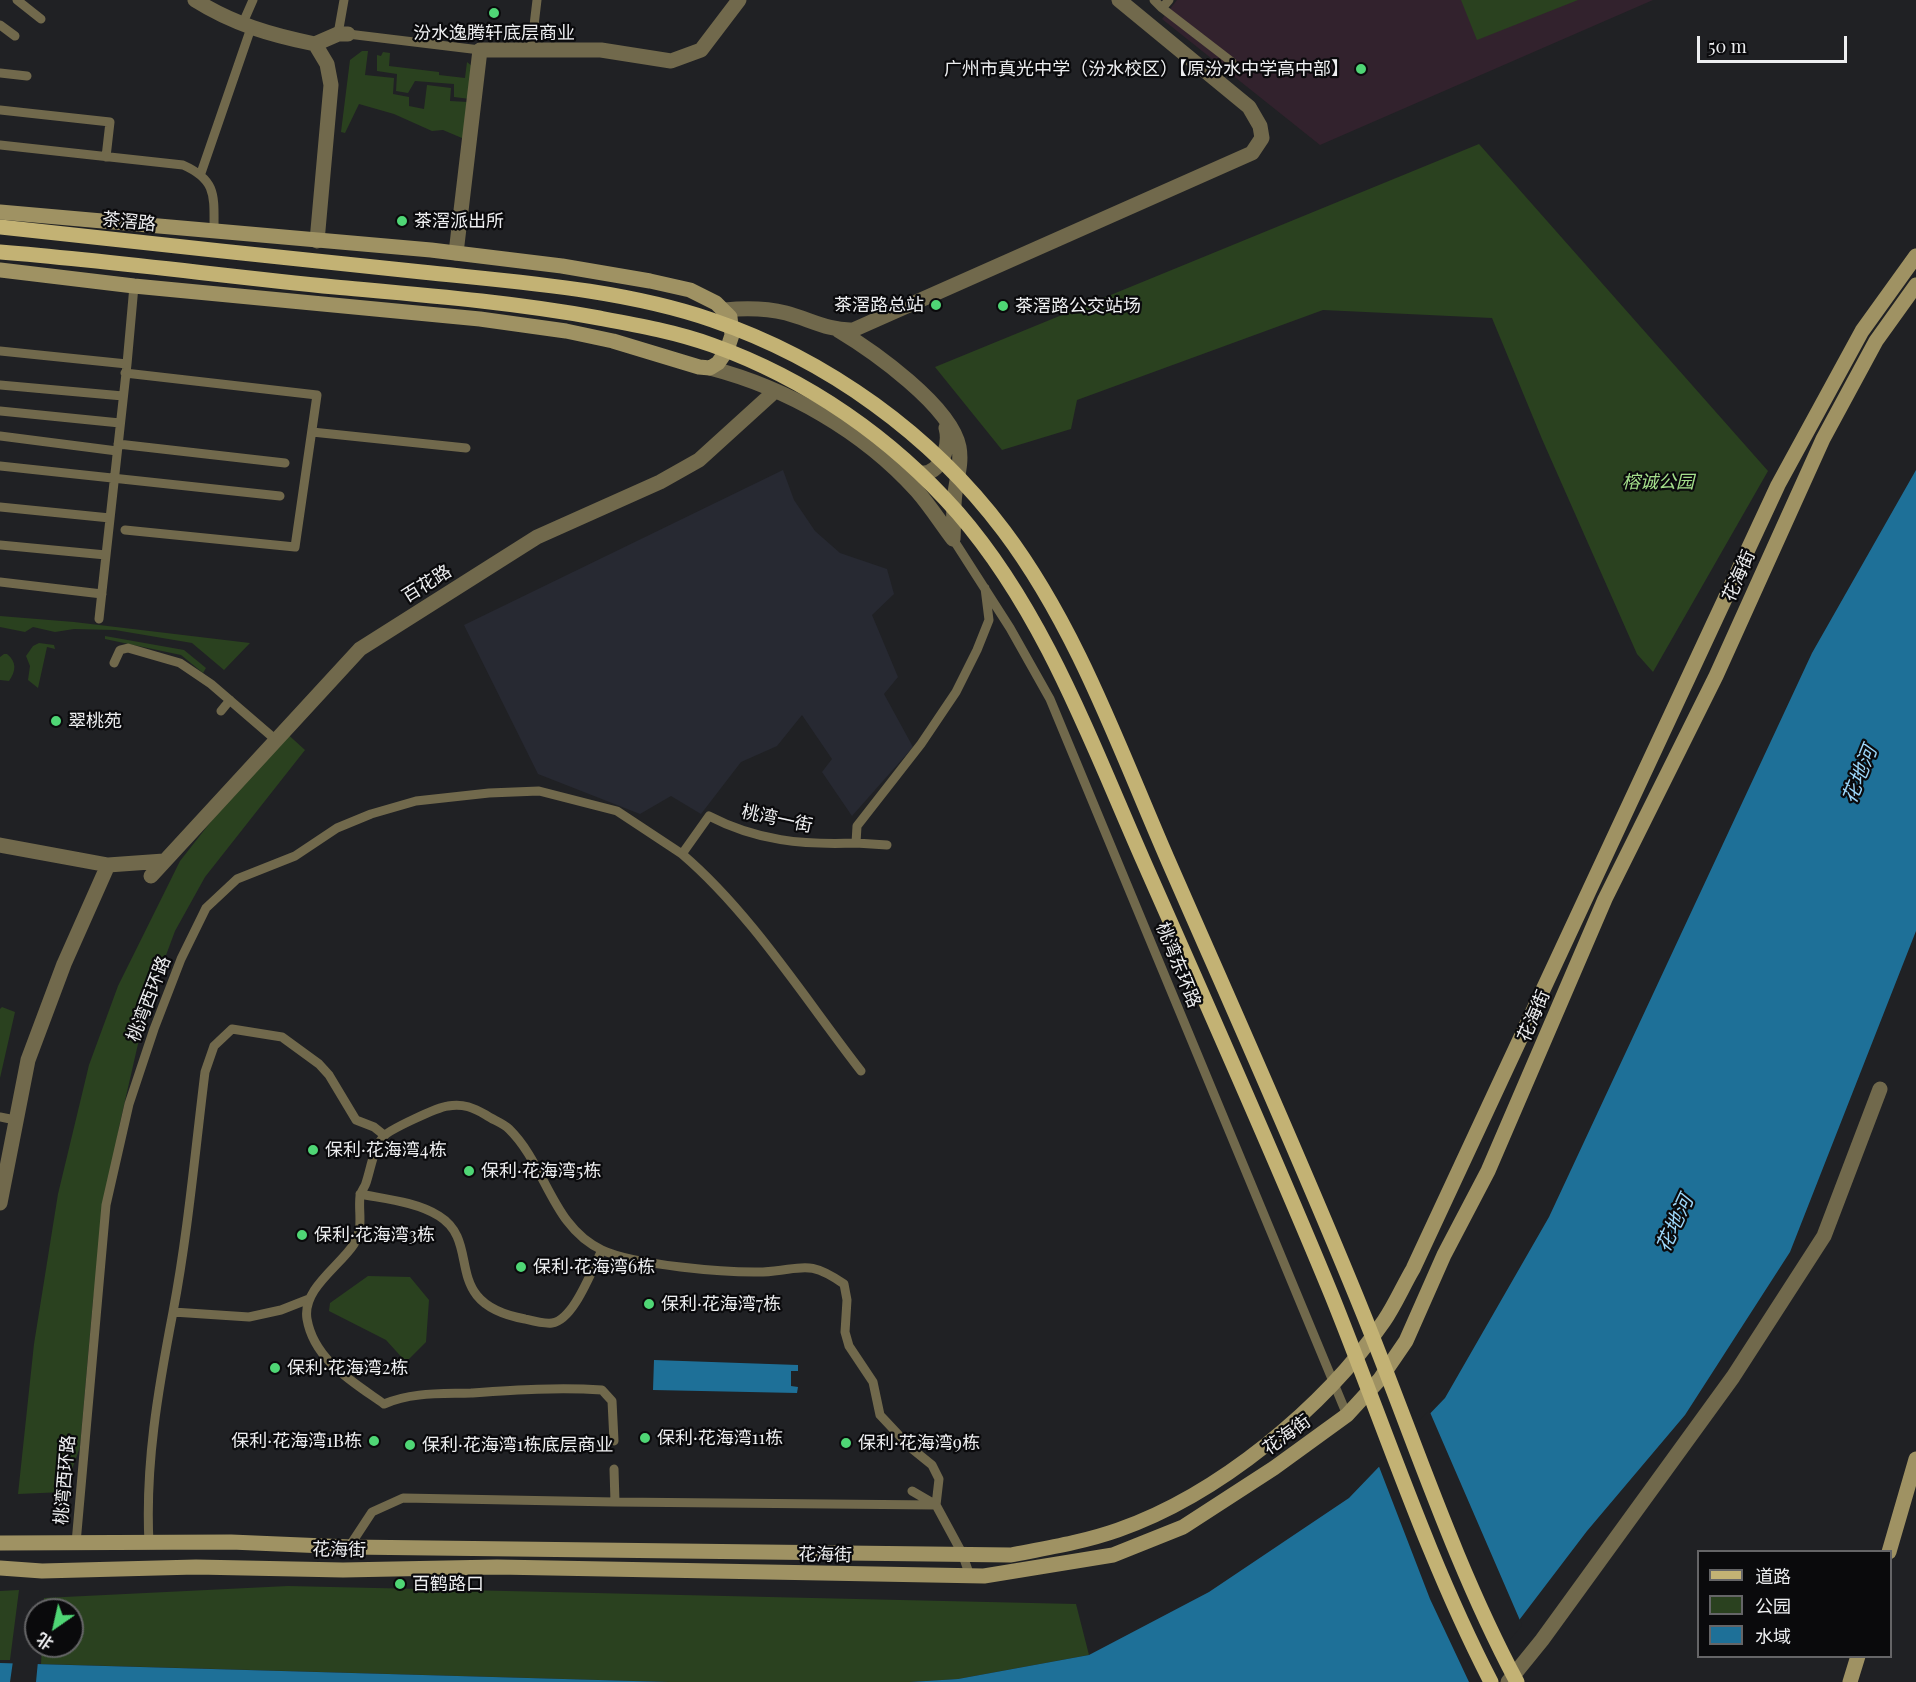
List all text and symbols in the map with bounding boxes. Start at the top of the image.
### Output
marker: 汾水逸腾轩底层商业 [487,6,501,20]
place label: 汾水逸腾轩底层商业 [413,22,575,44]
scale bar [1700,24,1850,62]
text: 50 m [1708,34,1747,58]
place label: 广州市真光中学（汾水校区）【原汾水中学高中部】 [944,58,1349,80]
marker: 广州市真光中学（汾水校区）【原汾水中学高中部】 [1354,62,1368,76]
street label: 茶滘路 [101,208,157,236]
place label: 茶滘派出所 [414,210,504,232]
marker: 茶滘派出所 [395,214,409,228]
place label: 茶滘路总站 [834,294,924,316]
place label: 茶滘路公交站场 [1015,295,1141,317]
marker: 茶滘路总站 [929,298,943,312]
marker: 茶滘路公交站场 [996,299,1010,313]
park label: 榕诚公园 [1622,471,1694,493]
street label: 花海街 [1718,547,1760,605]
street label: 百花路 [398,561,456,607]
place label: 翠桃苑 [68,710,122,732]
marker: 翠桃苑 [49,714,63,728]
water label: 花地河 [1838,743,1882,807]
street label: 桃湾一街 [740,801,814,837]
street label: 桃湾东环路 [1151,919,1205,1011]
street label: 桃湾西环路 [123,953,175,1045]
street label: 花海街 [1514,987,1554,1045]
place label: 保利·花海湾4栋 [325,1139,447,1161]
marker: 保利·花海湾4栋 [306,1143,320,1157]
place label: 保利·花海湾5栋 [481,1160,601,1182]
marker: 保利·花海湾5栋 [462,1164,476,1178]
water label: 花地河 [1651,1192,1699,1256]
place label: 保利·花海湾3栋 [314,1224,435,1246]
marker: 保利·花海湾3栋 [295,1228,309,1242]
place label: 保利·花海湾6栋 [533,1256,655,1278]
marker: 保利·花海湾6栋 [514,1260,528,1274]
place label: 保利·花海湾7栋 [661,1293,781,1315]
marker: 保利·花海湾7栋 [642,1297,656,1311]
place label: 保利·花海湾2栋 [287,1357,408,1379]
marker: 保利·花海湾2栋 [268,1361,282,1375]
street label: 花海街 [1259,1410,1315,1460]
place label: 保利·花海湾11栋 [657,1427,783,1449]
place label: 保利·花海湾1B栋 [231,1430,362,1452]
marker: 保利·花海湾11栋 [638,1431,652,1445]
place label: 保利·花海湾9栋 [858,1432,980,1454]
street label: 桃湾西环路 [50,1434,80,1526]
marker: 保利·花海湾1B栋 [367,1434,381,1448]
place label: 保利·花海湾1栋底层商业 [422,1434,613,1456]
marker: 保利·花海湾9栋 [839,1436,853,1450]
marker: 保利·花海湾1栋底层商业 [403,1438,417,1452]
street label: 花海街 [312,1539,366,1561]
street label: 花海街 [798,1544,852,1566]
legend [1697,1550,1892,1658]
text: 道路 [1755,1564,1791,1588]
place label: 百鹤路口 [412,1573,484,1595]
marker: 百鹤路口 [393,1577,407,1591]
text: 公园 [1755,1594,1791,1618]
north arrow [24,1598,84,1658]
text: 水域 [1755,1624,1791,1648]
text: 北 [32,1629,57,1655]

